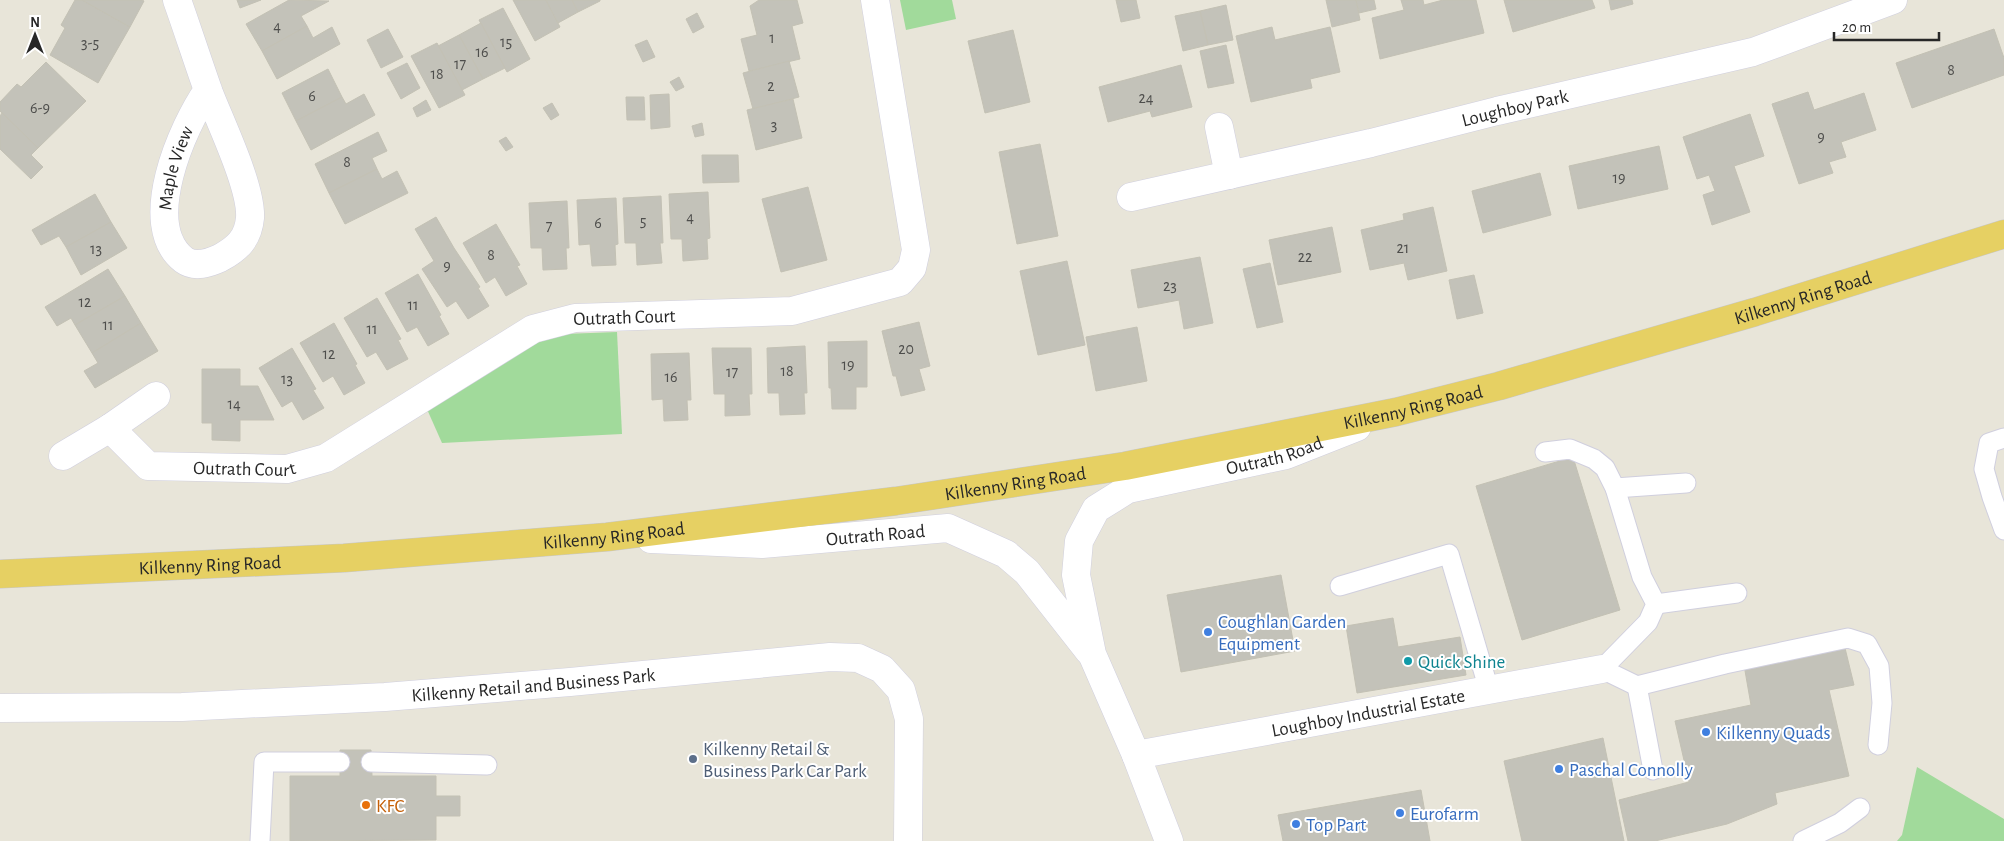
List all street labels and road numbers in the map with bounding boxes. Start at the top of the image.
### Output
street label: Loughboy Park [1460,87,1570,131]
street label: Maple View [156,123,197,211]
street label: Kilkenny Ring Road [1732,268,1874,328]
street label: Outrath Court [573,307,676,329]
street label: Kilkenny Ring Road [1342,382,1485,433]
street label: Outrath Road [1224,434,1326,479]
street label: Outrath Court [193,459,298,480]
street label: Kilkenny Ring Road [944,464,1087,504]
street label: Kilkenny Ring Road [542,519,686,553]
street label: Outrath Road [825,522,926,549]
street label: Kilkenny Ring Road [138,553,282,579]
street label: Kilkenny Retail and Business Park [411,666,656,706]
street label: Loughboy Industrial Estate [1270,686,1467,741]

